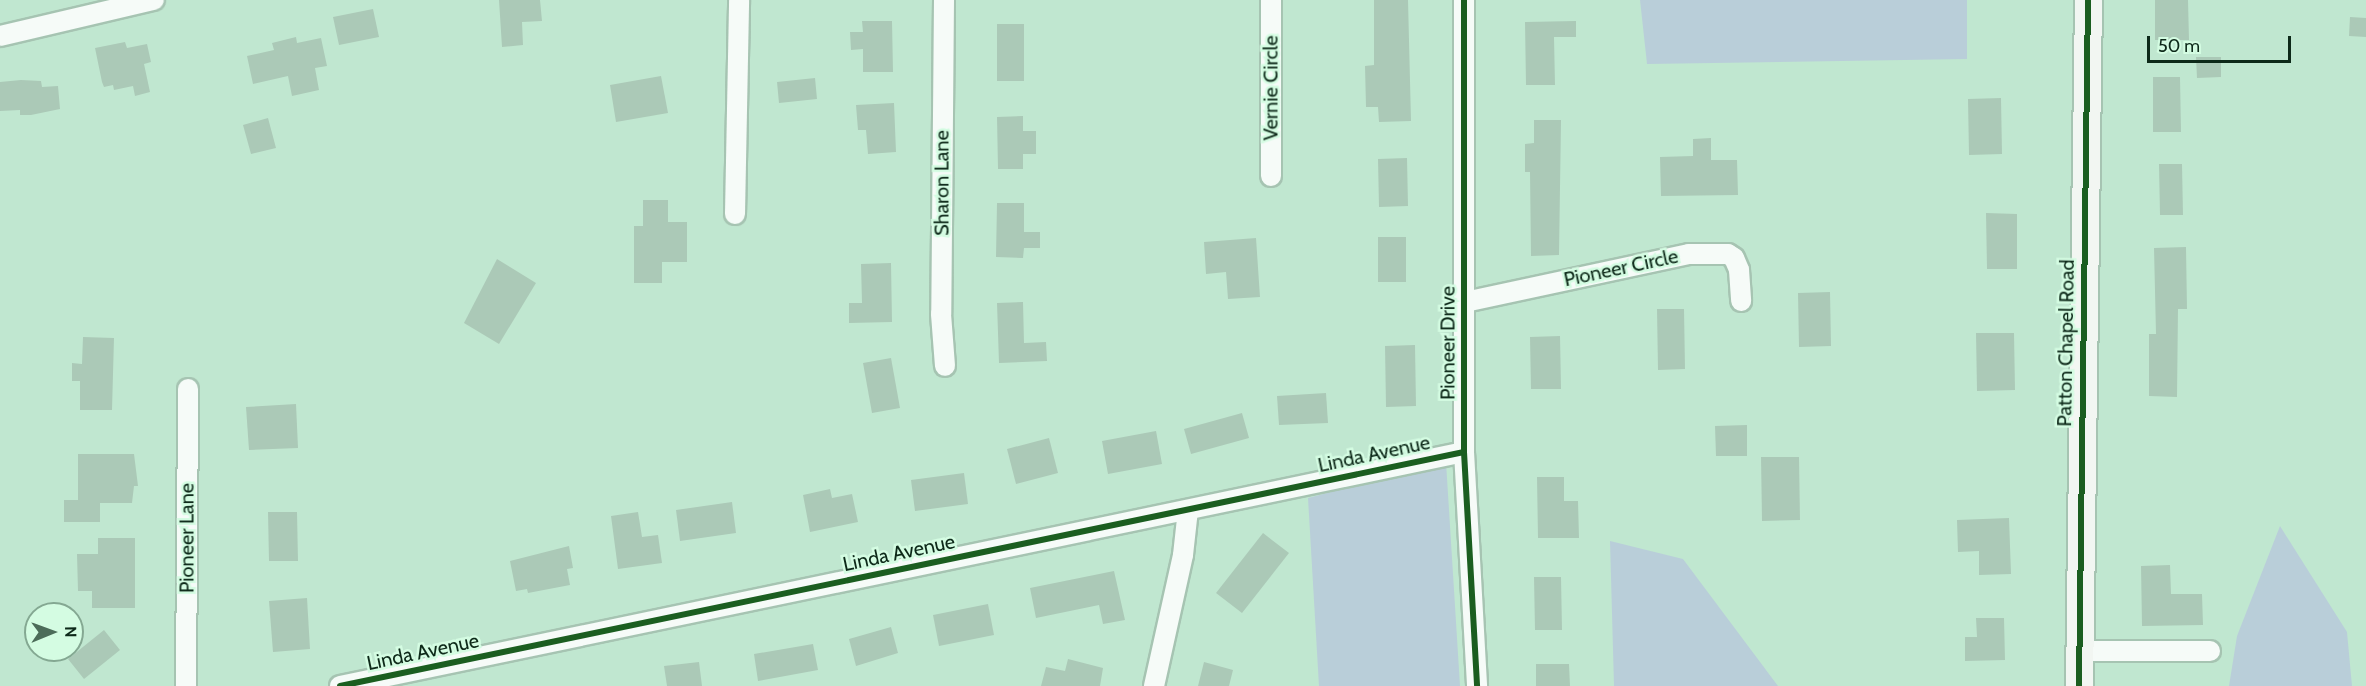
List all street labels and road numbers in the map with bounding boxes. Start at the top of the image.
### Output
street label: Vernie Circle [1259,36,1283,140]
street label: Sharon Lane [930,130,954,236]
street label: Pioneer Circle [1562,244,1680,292]
street label: Patton Chapel Road [2053,259,2079,427]
street label: Pioneer Drive [1436,286,1460,400]
street label: Linda Avenue [1316,430,1432,478]
street label: Pioneer Lane [175,483,199,593]
street label: Linda Avenue [841,529,957,577]
street label: Linda Avenue [365,628,481,676]

